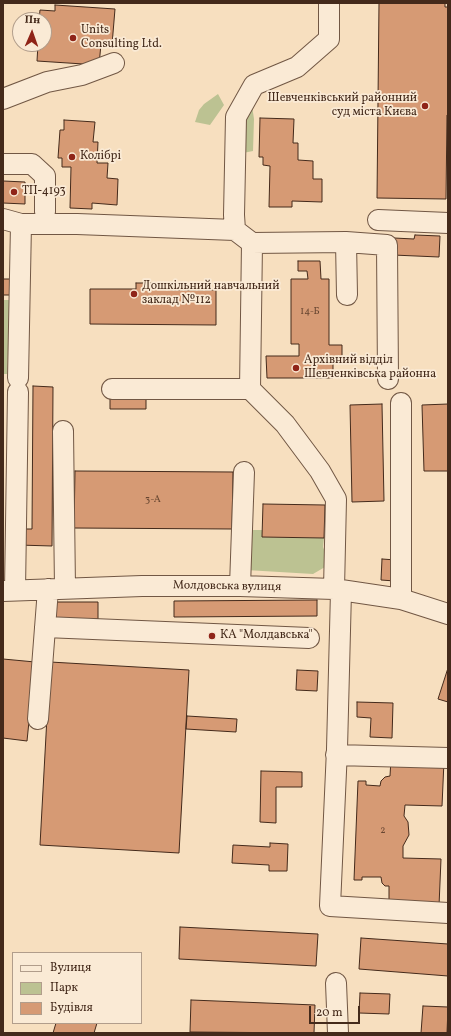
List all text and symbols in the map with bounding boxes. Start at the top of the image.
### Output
north arrow [12,12,52,52]
text: Пн [24,13,40,28]
place label: Units Consulting Ltd. [81,24,162,52]
marker: Units Consulting Ltd. [68,33,78,43]
place label: Шевченківський районний суд міста Києва [268,92,417,120]
marker: Шевченківський районний суд міста Києва [420,101,430,111]
place label: Колібрі [80,150,121,164]
marker: Колібрі [67,152,77,162]
place label: ТП-4193 [22,185,66,199]
marker: ТП-4193 [9,187,19,197]
place label: Дошкільний навчальний заклад №112 [142,280,279,308]
marker: Дошкільний навчальний заклад №112 [129,289,139,299]
house number: 14-Б [300,306,320,318]
place label: Архівний відділ Шевченківська районна [304,354,436,382]
marker: Архівний відділ Шевченківська районна [291,363,301,373]
house number: 3-А [145,494,161,506]
street label: Молдовська вулиця [173,579,281,595]
place label: КА "Молдавська" [220,629,313,643]
marker: КА "Молдавська" [207,631,217,641]
house number: 2 [380,825,386,837]
legend [12,952,142,1024]
text: Вулиця [50,960,91,976]
text: Парк [50,980,78,996]
scale bar [311,998,362,1024]
text: Будівля [50,1000,93,1016]
text: 20 m [316,1005,343,1021]

